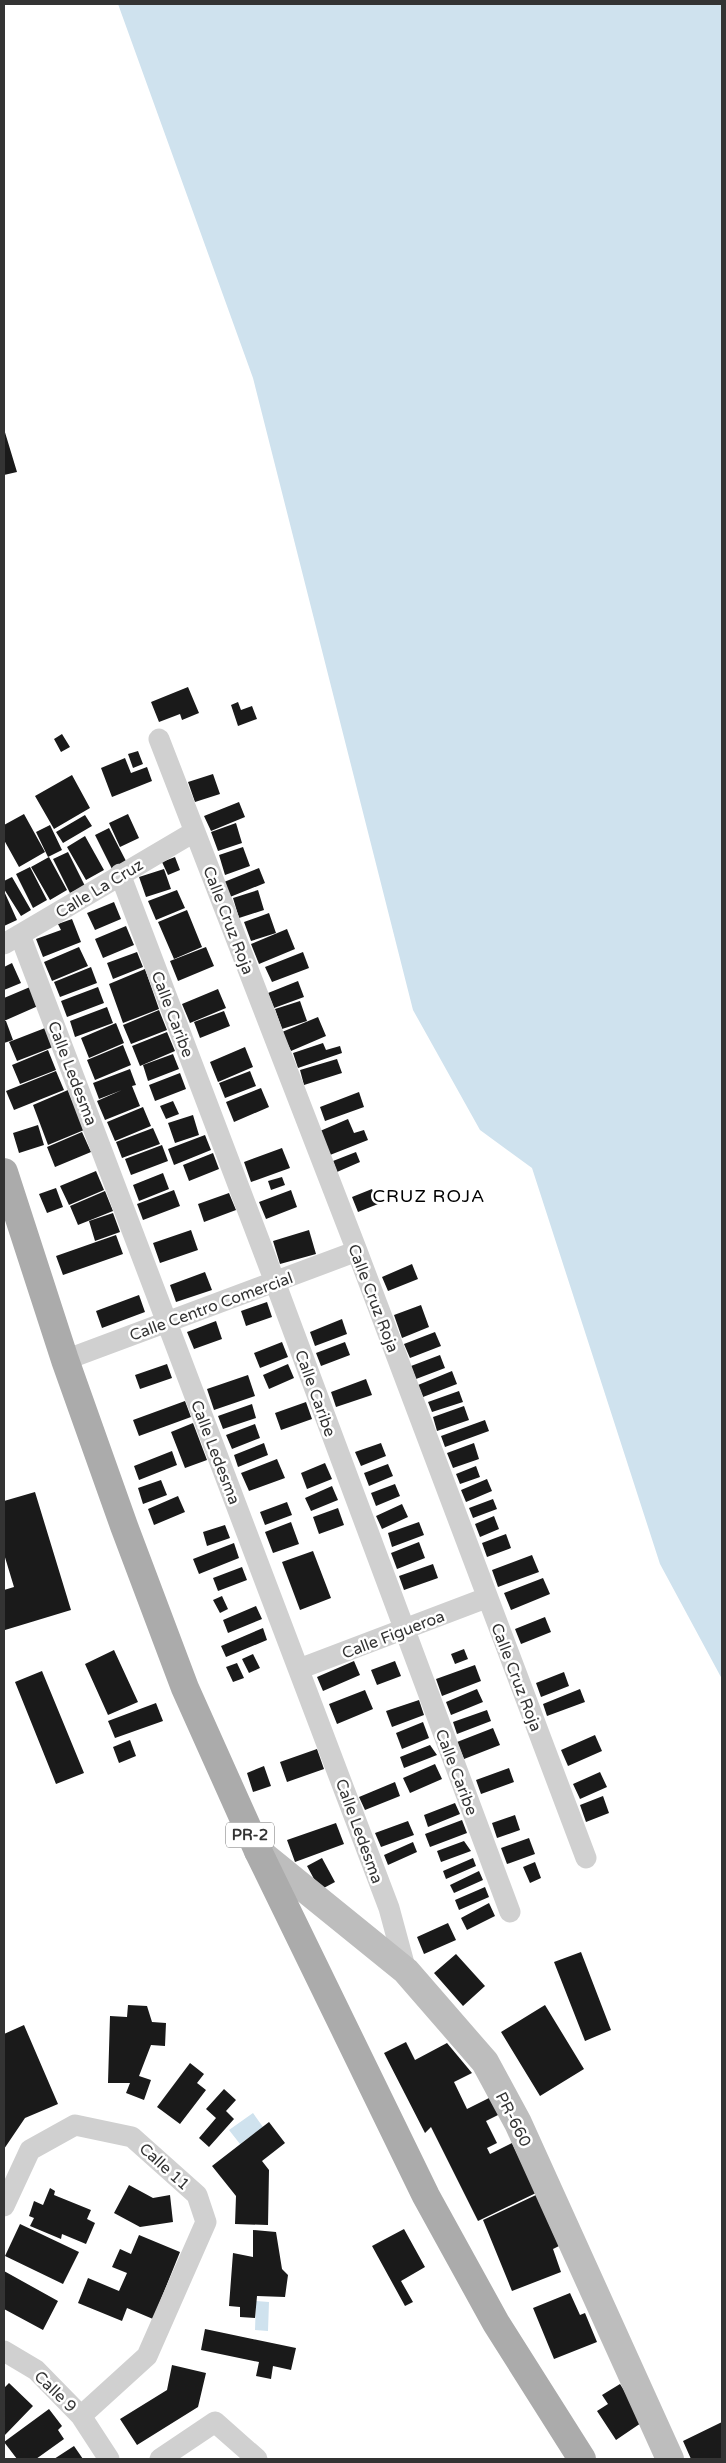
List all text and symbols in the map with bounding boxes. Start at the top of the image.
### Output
street label: Calle La Cruz [52,855,147,923]
street label: Calle Cruz Roja [198,863,258,977]
street label: Calle Caribe [146,968,198,1060]
street label: Calle Ledesma [43,1018,101,1128]
district label: CRUZ ROJA [372,1185,486,1207]
street label: Calle Cruz Roja [343,1241,403,1355]
street label: Calle Centro Comercial [127,1268,296,1346]
street label: Calle Caribe [290,1347,340,1439]
street label: Calle Ledesma [186,1397,244,1507]
street label: Calle Figueroa [339,1606,448,1664]
street label: Calle Cruz Roja [486,1620,546,1734]
street label: Calle Caribe [430,1726,482,1818]
street label: Calle Ledesma [331,1776,387,1886]
road number: PR-2 [226,1822,274,1848]
street label: PR-660 [491,2089,535,2150]
street label: Calle 11 [135,2139,194,2195]
street label: Calle 9 [30,2367,81,2417]

